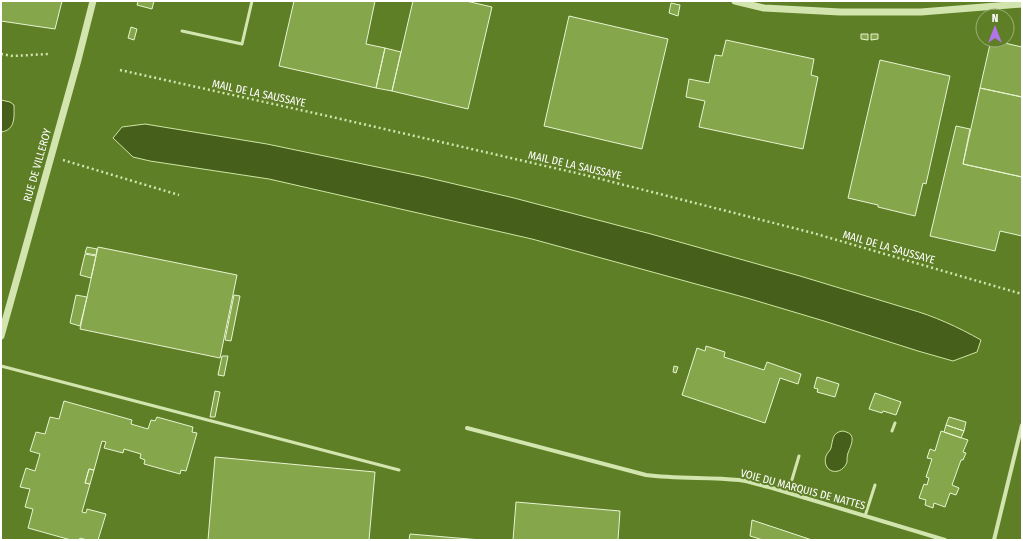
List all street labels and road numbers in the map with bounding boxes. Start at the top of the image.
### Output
street label: MAIL DE LA SAUSSAYE [211,77,307,110]
street label: RUE DE VILLEROY [21,127,54,203]
street label: MAIL DE LA SAUSSAYE [527,148,623,183]
street label: MAIL DE LA SAUSSAYE [841,228,937,267]
street label: VOIE DU MARQUIS DE NATTES [739,467,867,513]

